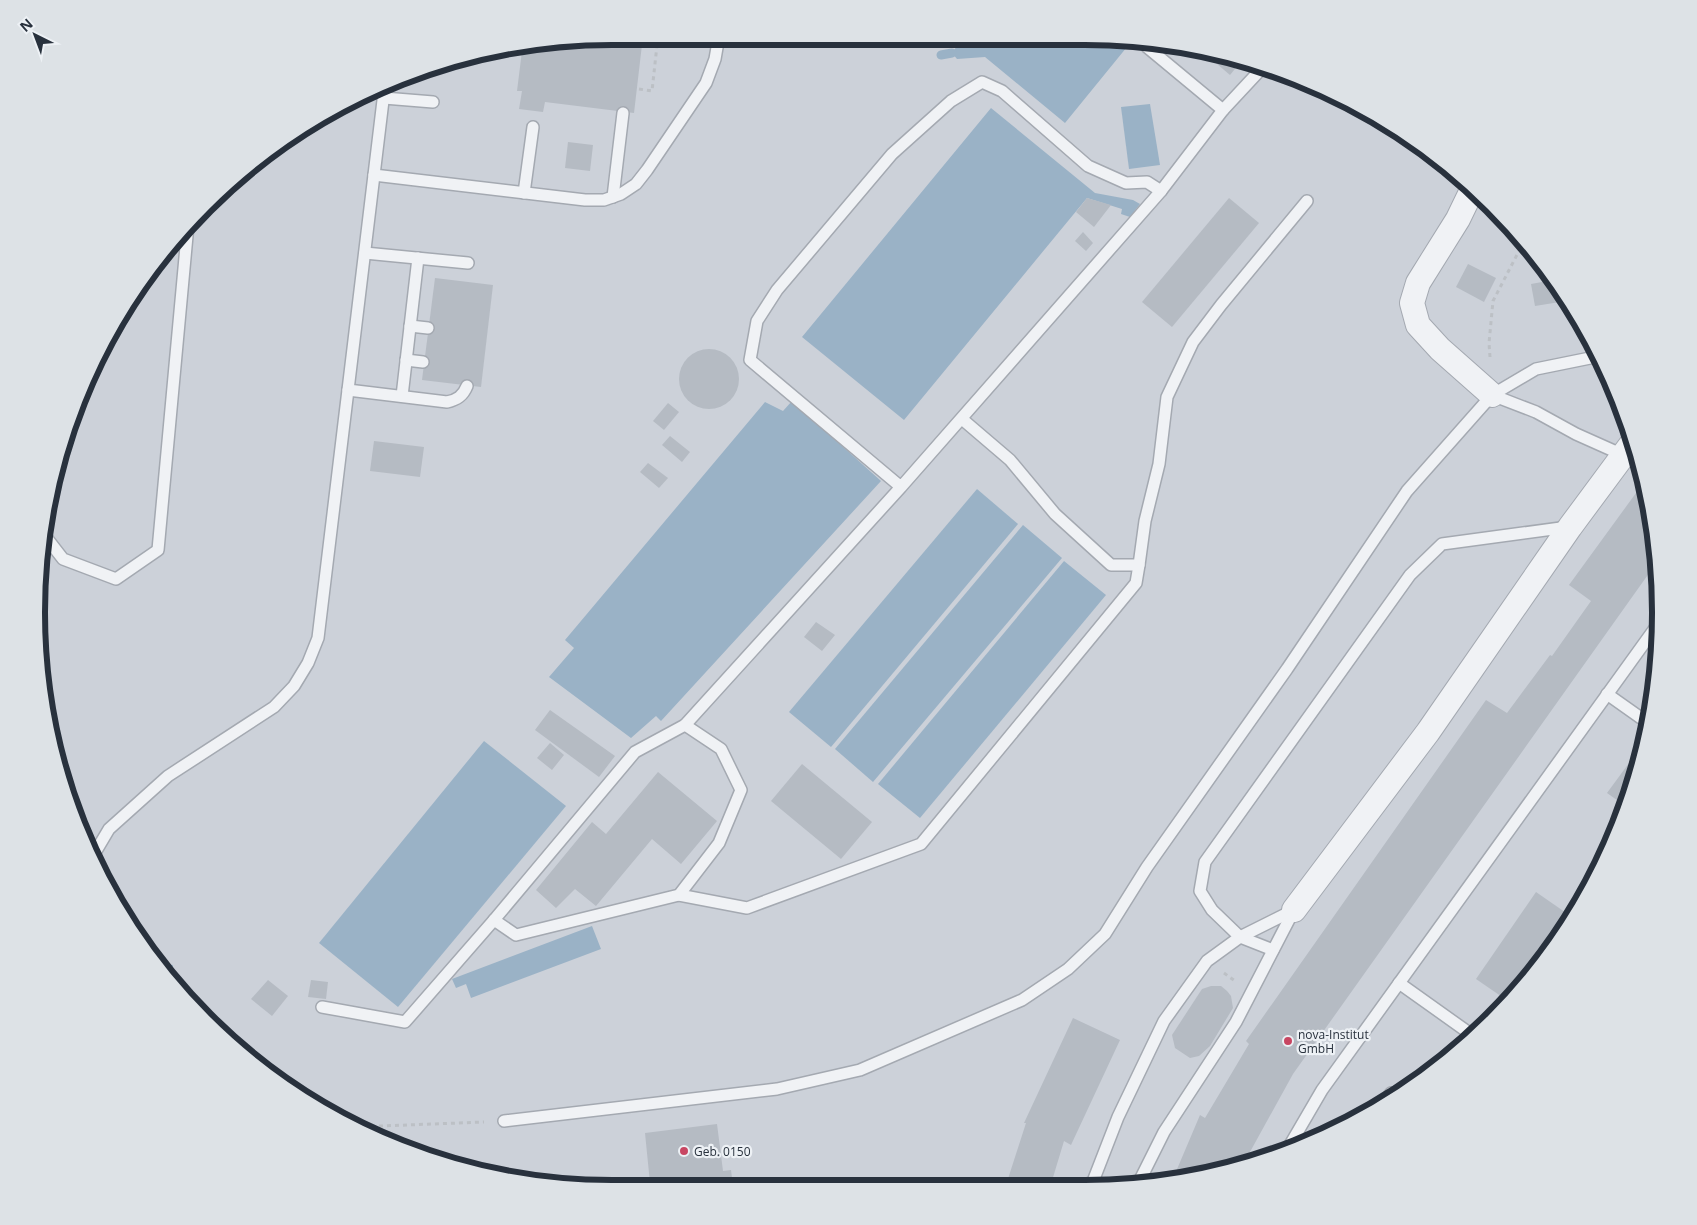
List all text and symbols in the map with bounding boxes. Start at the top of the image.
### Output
north arrow [10,10,60,60]
text: N [15,14,37,36]
place label: nova-Institut GmbH [1298,1026,1369,1057]
marker: nova-Institut GmbH [1282,1035,1294,1047]
place label: Geb. 0150 [694,1143,751,1160]
marker: Geb. 0150 [678,1145,690,1157]

